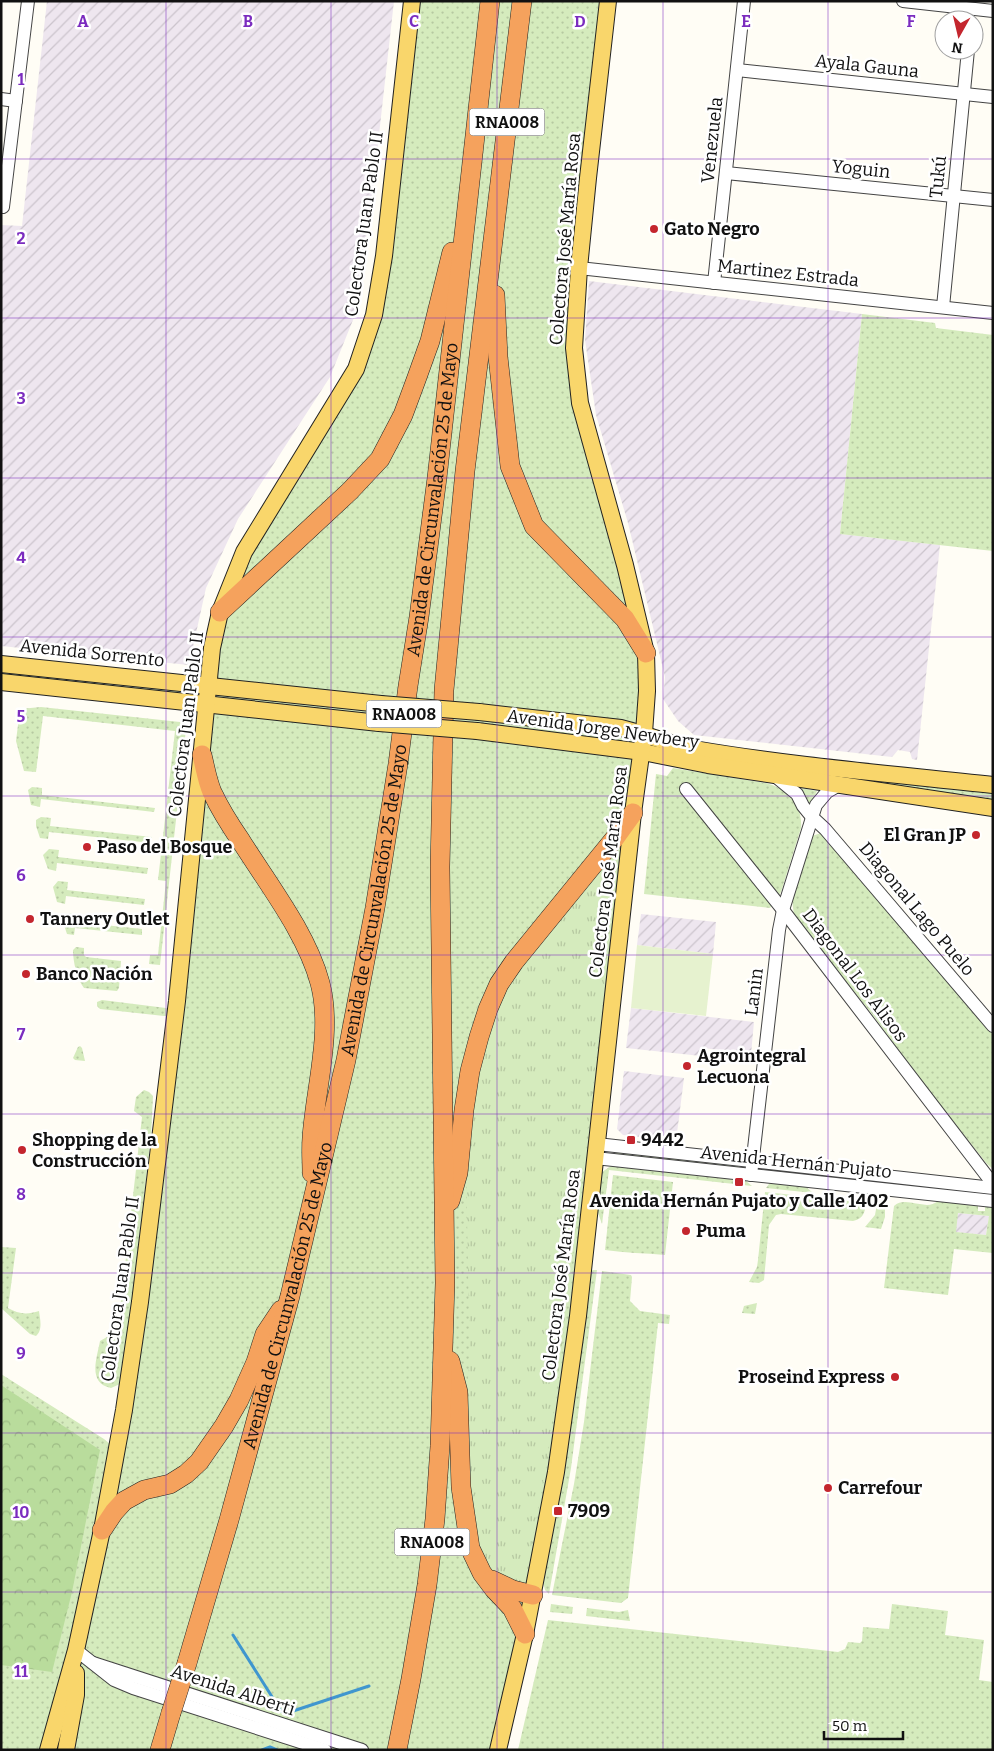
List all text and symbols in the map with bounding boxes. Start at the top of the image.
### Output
north arrow [934,10,984,60]
text: A [77,12,89,31]
text: B [243,12,253,31]
text: C [409,12,419,31]
text: D [574,12,586,31]
text: E [741,12,751,31]
text: F [907,12,916,31]
text: N [951,38,964,57]
street label: Ayala Gauna [814,50,920,82]
text: 1 [18,70,25,89]
street label: Venezuela [697,96,727,184]
road number: RNA008 [470,108,544,136]
street label: Colectora Juan Pablo II [340,130,388,318]
street label: Colectora José María Rosa [545,132,585,346]
street label: Yoguin [831,155,892,183]
street label: Tukú [925,155,951,199]
place label: Gato Negro [664,218,760,240]
marker: Gato Negro [648,223,660,235]
text: 2 [16,229,26,248]
street label: Martinez Estrada [716,255,860,291]
street label: Avenida de Circunvalación 25 de Mayo [402,342,463,658]
text: 3 [16,389,26,408]
text: 4 [16,548,26,567]
street label: Colectora Juan Pablo II [164,630,208,818]
street label: Avenida Sorrento [18,634,166,672]
road number: RNA008 [366,701,442,728]
street label: Avenida Jorge Newbery [505,705,701,753]
text: 5 [17,707,26,726]
street label: Avenida de Circunvalación 25 de Mayo [336,743,411,1058]
street label: Colectora José María Rosa [584,765,632,979]
place label: El Gran JP [883,824,966,846]
marker: El Gran JP [970,829,982,841]
place label: Paso del Bosque [97,836,233,858]
street label: Diagonal Lago Puelo [855,838,979,980]
marker: Paso del Bosque [81,841,93,853]
text: 6 [16,866,26,885]
street label: Diagonal Los Alisos [798,904,912,1046]
place label: Tannery Outlet [40,908,170,930]
marker: Tannery Outlet [24,913,36,925]
place label: Banco Nación [36,963,153,985]
street label: Lanin [740,966,768,1017]
marker: Banco Nación [20,968,32,980]
text: 7 [17,1025,26,1044]
place label: Agrointegral Lecuona [697,1045,807,1088]
marker: Agrointegral Lecuona [681,1060,693,1072]
place label: Shopping de la Construcción [32,1129,157,1172]
place label: 9442 [641,1129,684,1151]
marker: 9442 [625,1134,637,1146]
street label: Avenida de Circunvalación 25 de Mayo [238,1140,337,1452]
street label: Avenida Hernán Pujato [699,1141,893,1183]
marker: Shopping de la Construcción [16,1144,28,1156]
street label: Colectora José María Rosa [537,1168,585,1382]
marker: Avenida Hernán Pujato y Calle 1402 [733,1176,745,1188]
text: 8 [16,1185,26,1204]
place label: Avenida Hernán Pujato y Calle 1402 [590,1190,888,1212]
street label: Colectora Juan Pablo II [96,1195,144,1383]
place label: Puma [696,1220,746,1242]
marker: Puma [680,1225,692,1237]
text: 9 [16,1344,26,1363]
place label: Proseind Express [738,1366,885,1388]
marker: Proseind Express [889,1371,901,1383]
place label: Carrefour [838,1477,923,1499]
marker: Carrefour [822,1482,834,1494]
place label: 7909 [568,1500,610,1522]
text: 10 [12,1503,30,1522]
marker: 7909 [552,1505,564,1517]
road number: RNA008 [394,1528,470,1555]
street label: Avenida Alberti [168,1660,298,1720]
text: 11 [14,1662,28,1681]
scale bar [824,1708,903,1740]
text: 50 m [832,1717,868,1735]

